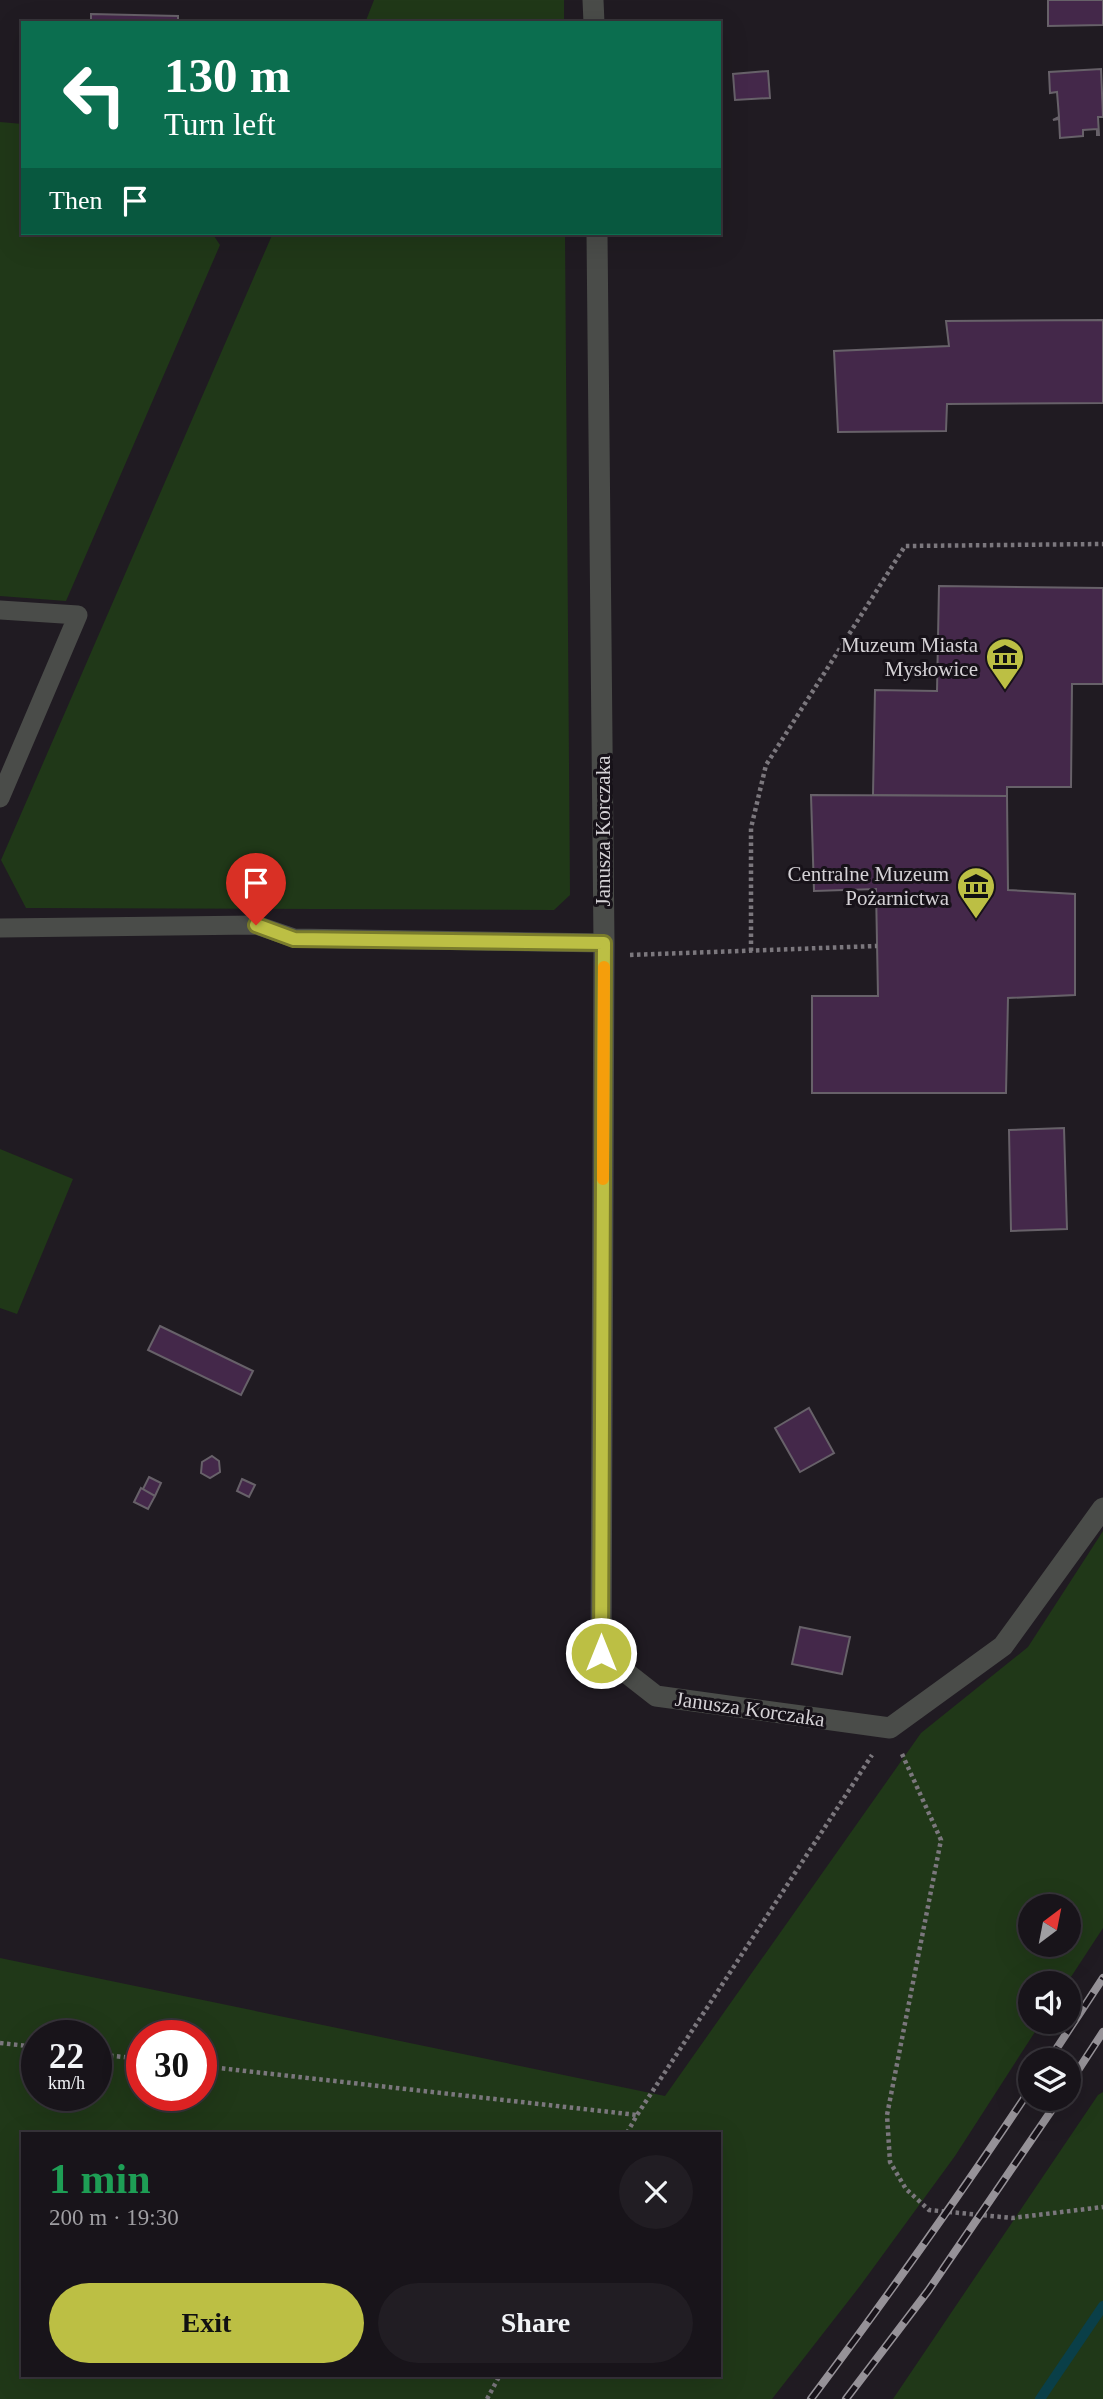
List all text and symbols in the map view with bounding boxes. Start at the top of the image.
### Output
text: 130 m [164,48,291,103]
icon: left [49,49,140,140]
text: Turn left [164,106,276,142]
icon: arrive [116,182,154,220]
text: Then [49,186,102,215]
place label: Muzeum Miasta Mysłowice [841,633,979,681]
museum icon: Muzeum Miasta Mysłowice [984,636,1026,691]
street label: Janusza Korczaka [591,755,615,907]
pin [226,853,286,925]
place label: Centralne Muzeum Pożarnictwa [787,862,950,910]
icon: arrive [237,864,275,902]
museum icon: Centralne Muzeum Pożarnictwa [955,865,997,920]
position arrow [564,1616,638,1690]
street label: Janusza Korczaka [674,1687,827,1731]
north arrow [1018,1894,1082,1956]
map controls [1018,1894,1081,2111]
button: sound [1018,1971,1081,2034]
speed limit sign: 30 [126,2020,217,2111]
text: 22 [49,2037,84,2076]
button: layers [1018,2048,1081,2111]
text: km/h [48,2073,85,2093]
button: close [619,2155,693,2229]
text: 1 min [49,2156,151,2202]
text: 200 m · 19:30 [49,2205,179,2230]
button: Exit [49,2283,364,2363]
button: Share [378,2283,693,2363]

